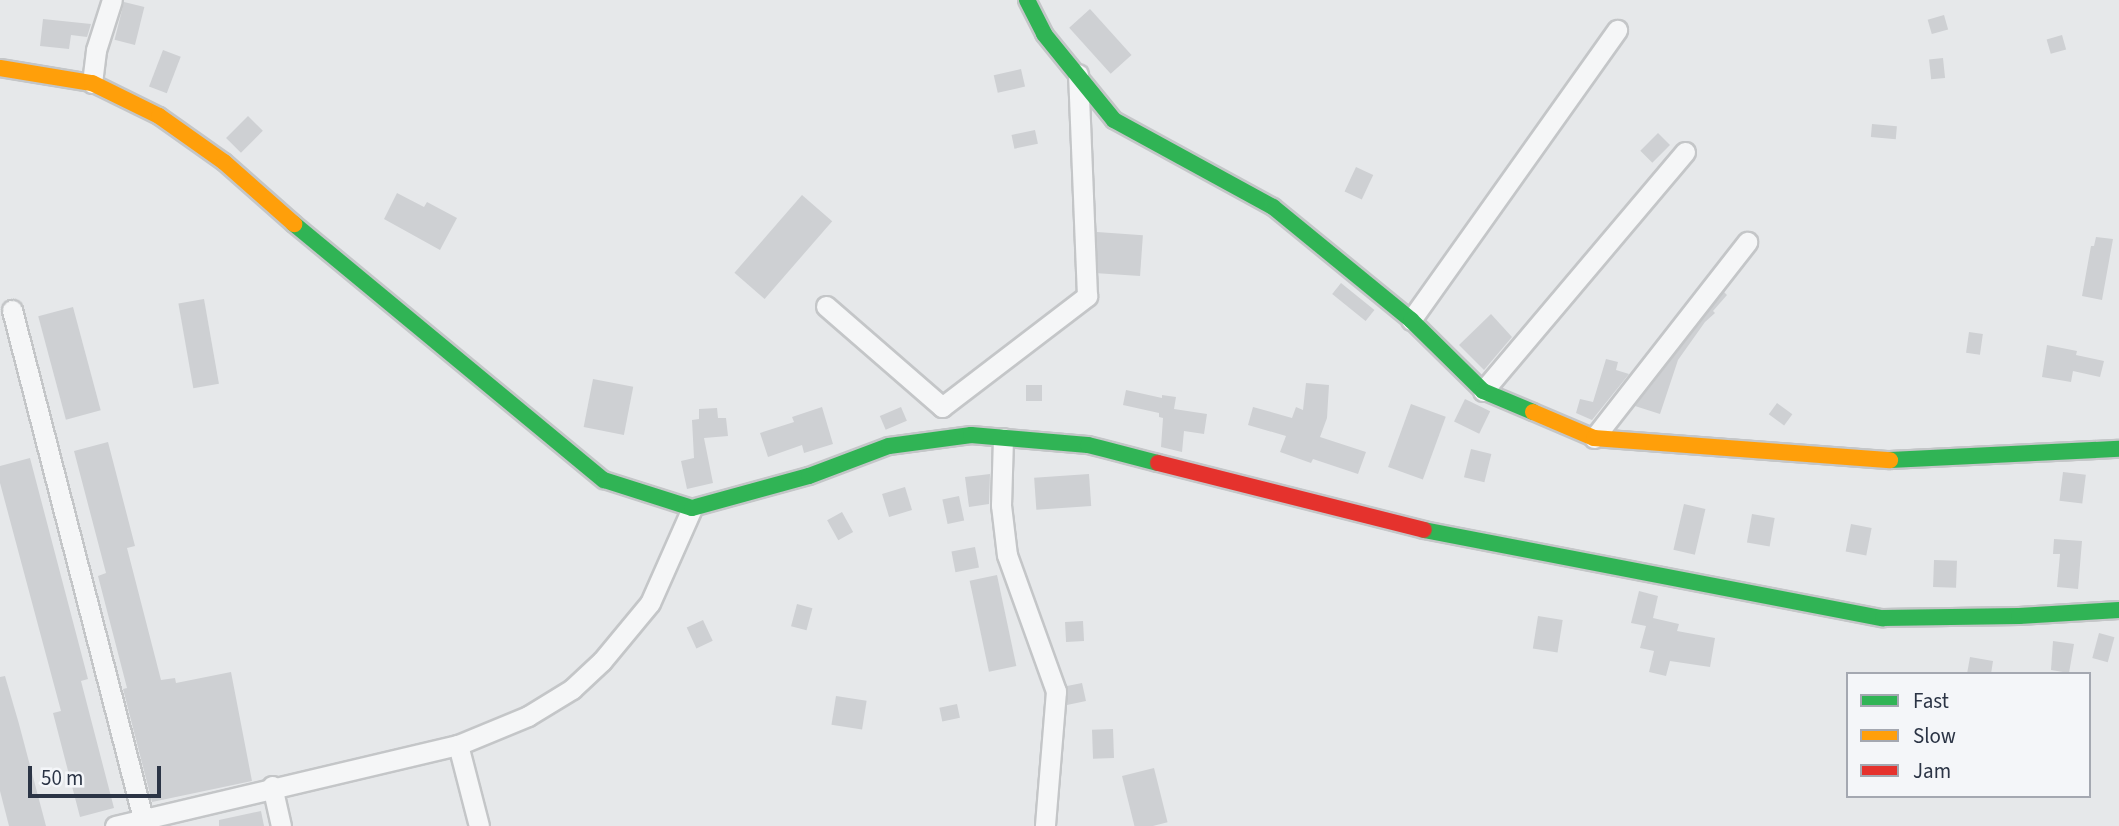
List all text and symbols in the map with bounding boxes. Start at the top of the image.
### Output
legend [1846,672,2091,798]
text: Fast [1913,686,1949,716]
text: Slow [1913,721,1956,751]
scale bar [32,752,164,796]
text: Jam [1913,756,1951,786]
text: 50 m [41,763,83,793]

